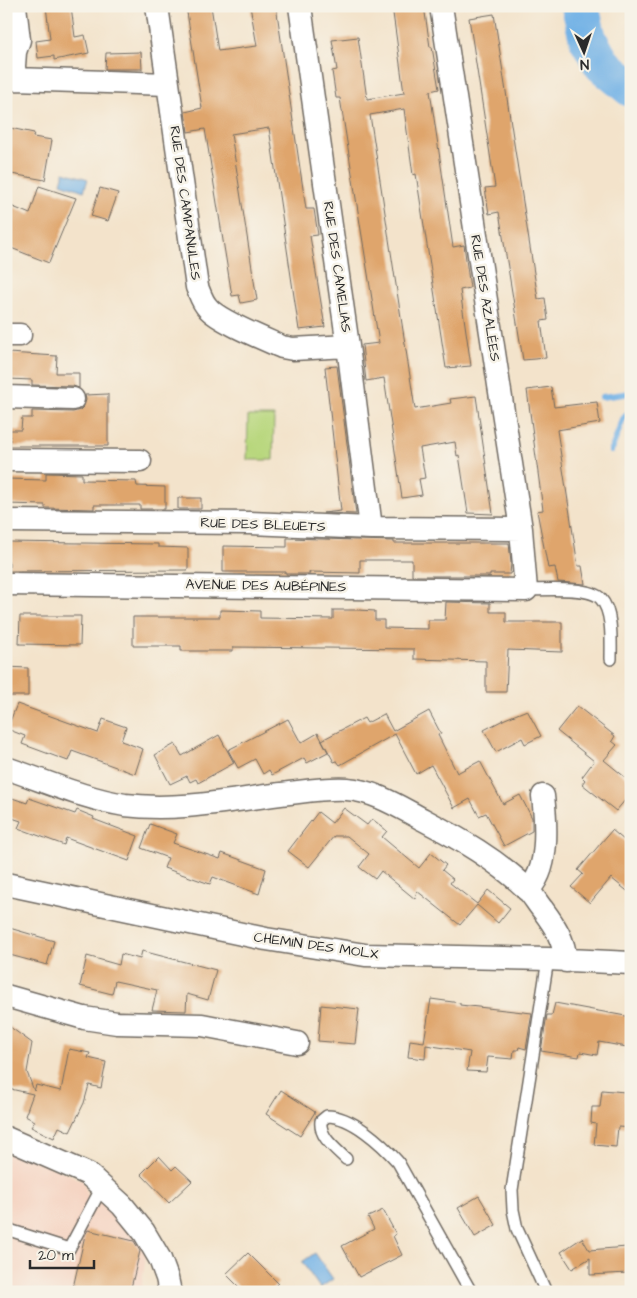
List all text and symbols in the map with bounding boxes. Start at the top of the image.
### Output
north arrow [560,28,610,78]
text: N [580,54,590,74]
street label: RUE DES CAMPANULES [164,125,206,281]
street label: RUE DES CAMELIAS [318,200,356,334]
street label: RUE DES AZALÉES [465,233,505,363]
street label: RUE DES BLEUETS [200,513,326,537]
street label: AVENUE DES AUBÉPINES [185,575,347,597]
street label: CHEMIN DES MOLX [252,927,380,965]
scale bar [30,1238,94,1270]
text: 20 m [38,1245,74,1266]

